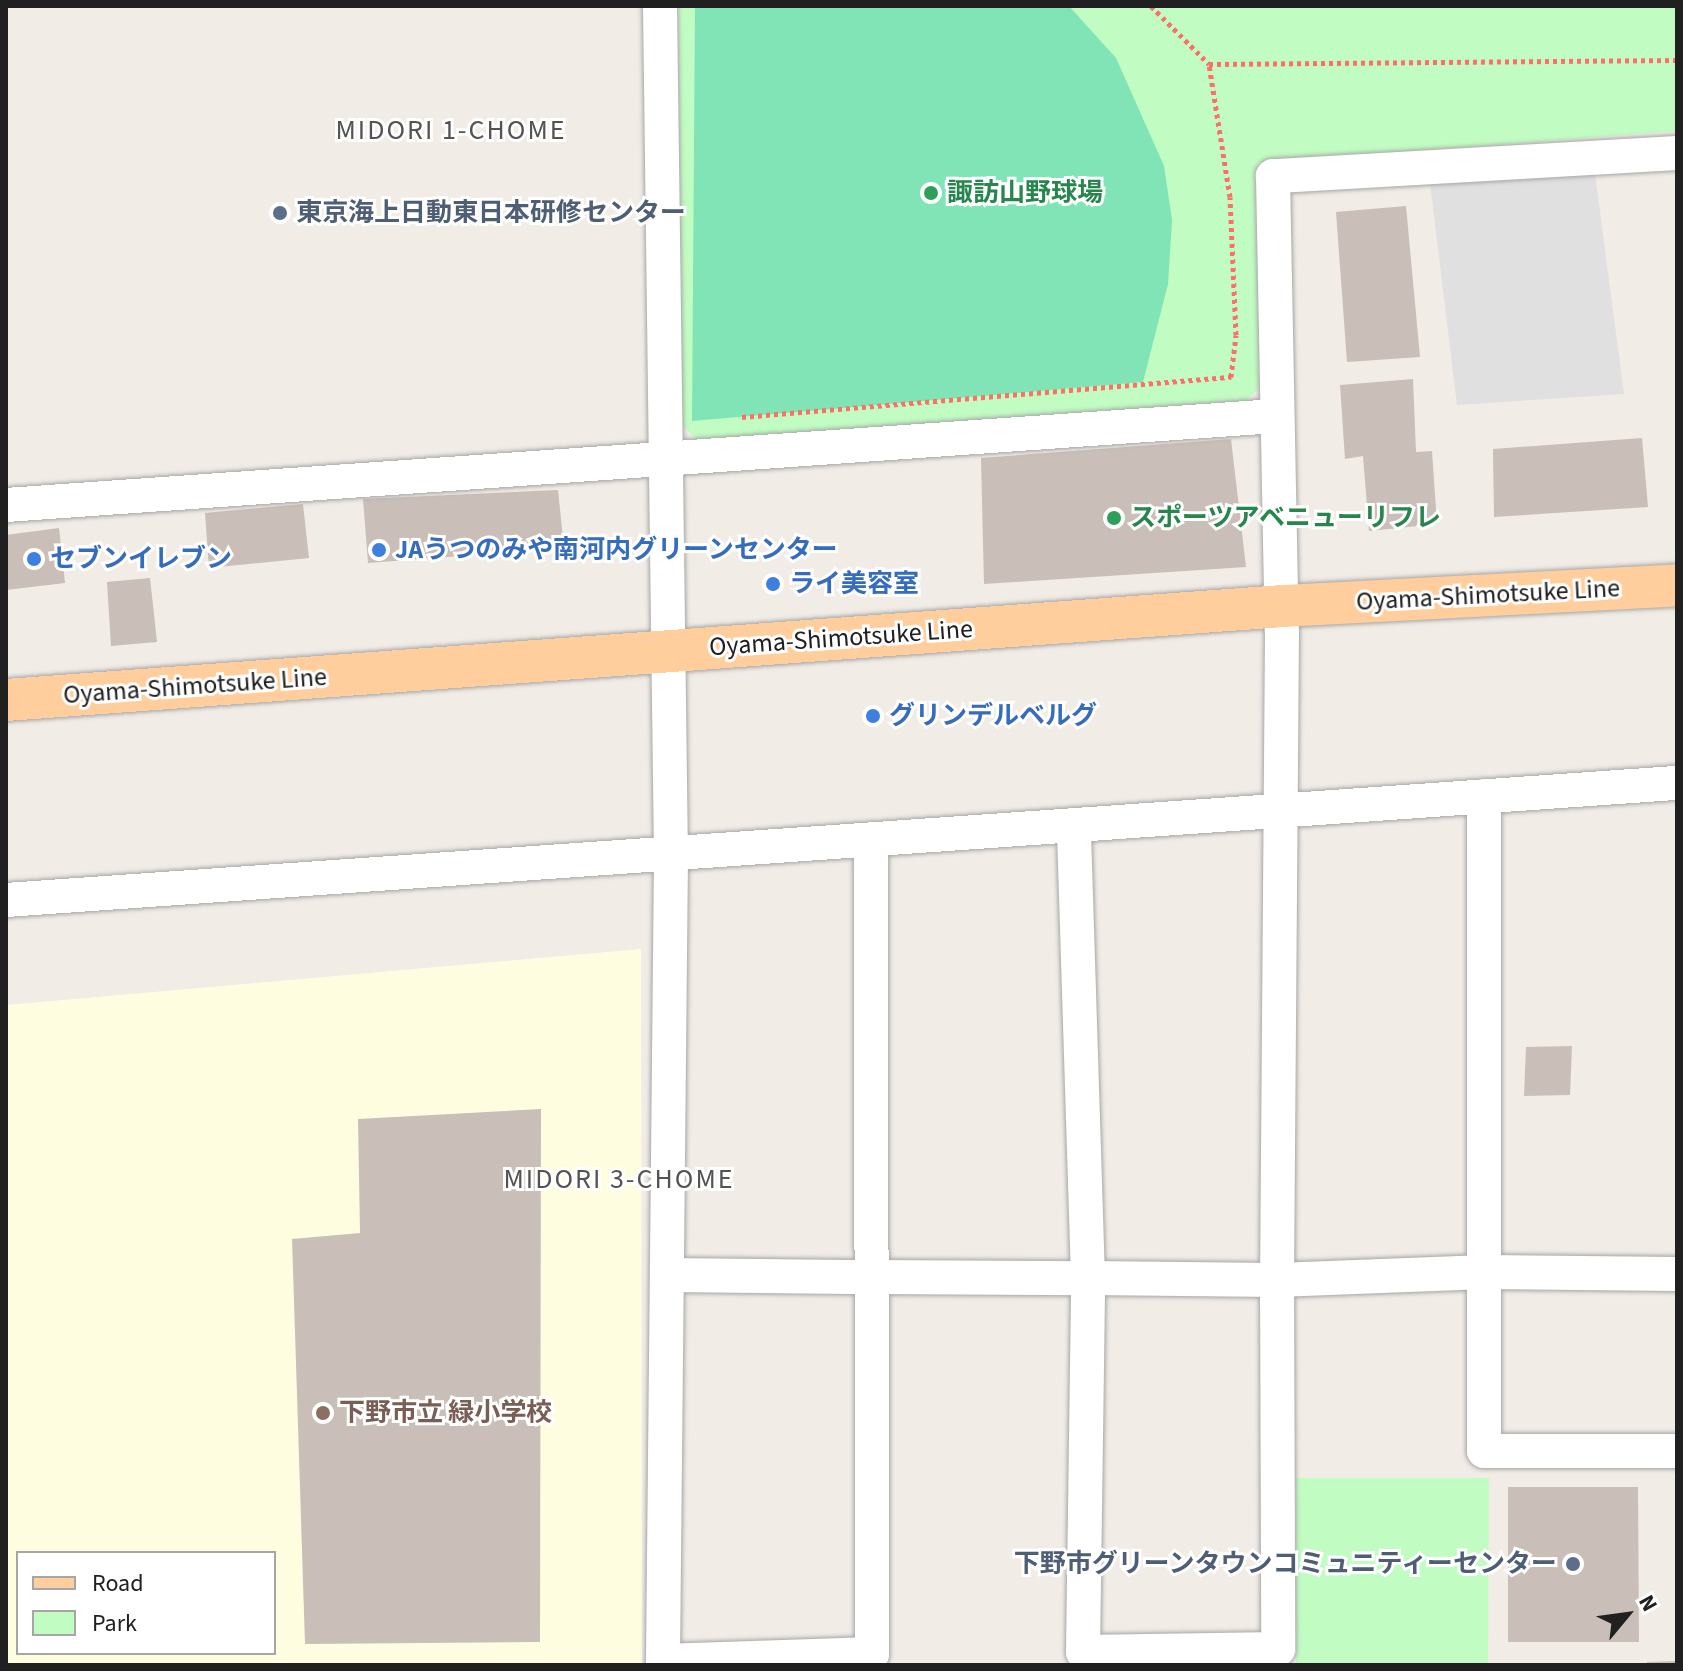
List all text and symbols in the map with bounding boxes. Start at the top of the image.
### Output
district label: MIDORI 1-CHOME [336,113,566,147]
place label: 諏訪山野球場 [947,177,1103,209]
marker: 諏訪山野球場 [922,184,940,202]
place label: 東京海上日動東日本研修センター [296,197,686,229]
marker: 東京海上日動東日本研修センター [271,204,289,222]
place label: スポーツアベニューリフレ [1130,502,1442,534]
marker: スポーツアベニューリフレ [1105,509,1123,527]
place label: JAうつのみや南河内グリーンセンター [395,534,839,566]
marker: JAうつのみや南河内グリーンセンター [370,541,388,559]
place label: セブンイレブン [50,543,232,575]
marker: セブンイレブン [25,550,43,568]
place label: ライ美容室 [789,568,919,600]
street label: Oyama-Shimotsuke Line [1355,573,1621,617]
marker: ライ美容室 [764,575,782,593]
street label: Oyama-Shimotsuke Line [708,613,974,663]
street label: Oyama-Shimotsuke Line [62,661,328,711]
place label: グリンデルベルグ [889,700,1097,732]
marker: グリンデルベルグ [864,707,882,725]
district label: MIDORI 3-CHOME [504,1162,734,1196]
place label: 下野市立 緑小学校 [339,1397,552,1429]
marker: 下野市立 緑小学校 [314,1404,332,1422]
place label: 下野市グリーンタウンコミュニティーセンター [1011,1548,1557,1580]
legend [16,1551,276,1655]
marker: 下野市グリーンタウンコミュニティーセンター [1564,1555,1582,1573]
text: Road [92,1566,144,1601]
north arrow [1587,1575,1667,1655]
text: N [1630,1589,1666,1618]
text: Park [92,1606,137,1641]

